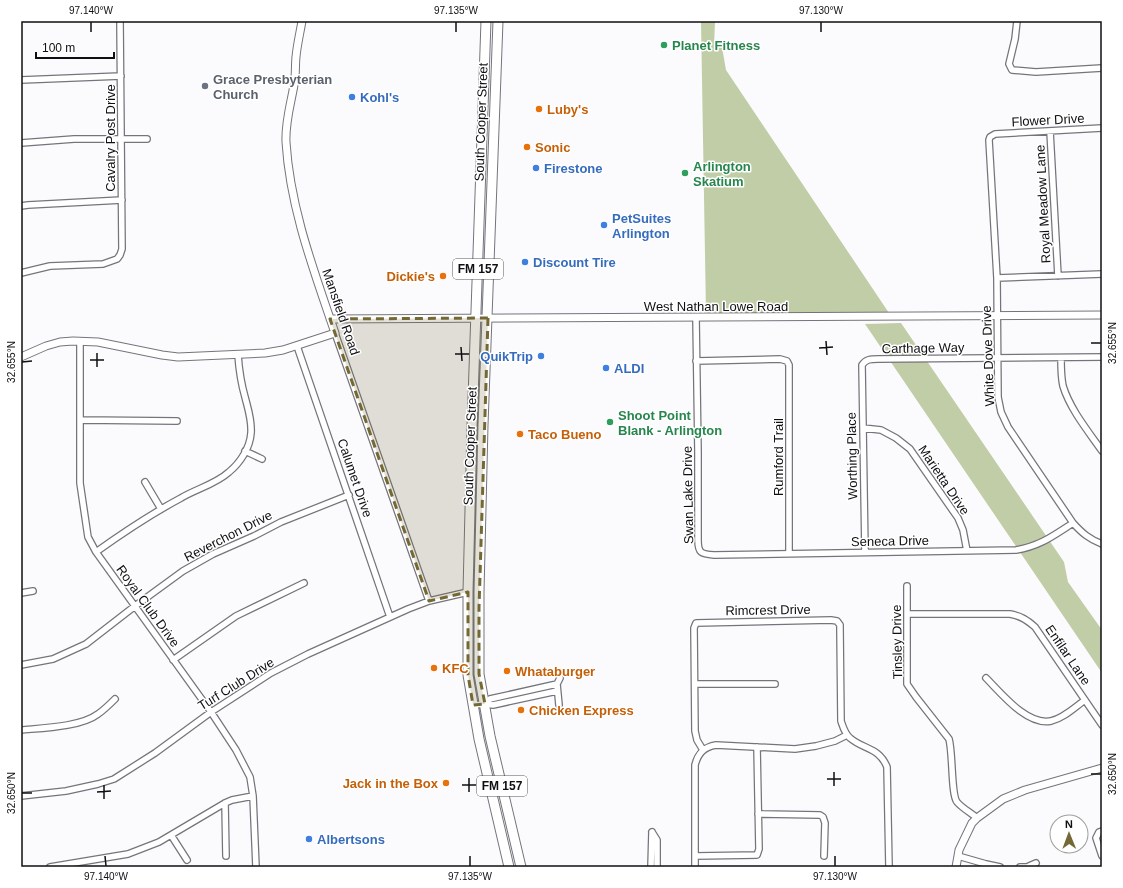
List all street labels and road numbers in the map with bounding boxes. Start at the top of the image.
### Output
street label: South Cooper Street [471,62,491,181]
street label: Cavalry Post Drive [103,84,118,192]
street label: Flower Drive [1011,111,1085,129]
street label: Royal Meadow Lane [1032,144,1054,264]
road number: FM 157 [453,259,503,279]
street label: Mansfield Road [319,267,363,357]
street label: West Nathan Lowe Road [644,299,788,314]
street label: White Dove Drive [979,305,997,407]
street label: Carthage Way [882,340,965,356]
street label: South Cooper Street [460,386,480,505]
street label: Worthing Place [844,412,860,500]
street label: Rumford Trail [771,418,786,496]
street label: Calumet Drive [335,437,375,519]
street label: Marietta Drive [915,442,973,518]
street label: Swan Lake Drive [680,446,696,544]
street label: Reverchon Drive [181,507,275,565]
street label: Seneca Drive [851,533,929,549]
street label: Royal Club Drive [113,562,183,650]
street label: Rimcrest Drive [725,602,811,618]
street label: Tinsley Drive [889,605,905,679]
street label: Enfilar Lane [1042,622,1094,688]
street label: Turf Club Drive [195,655,277,713]
road number: FM 157 [477,776,527,796]

